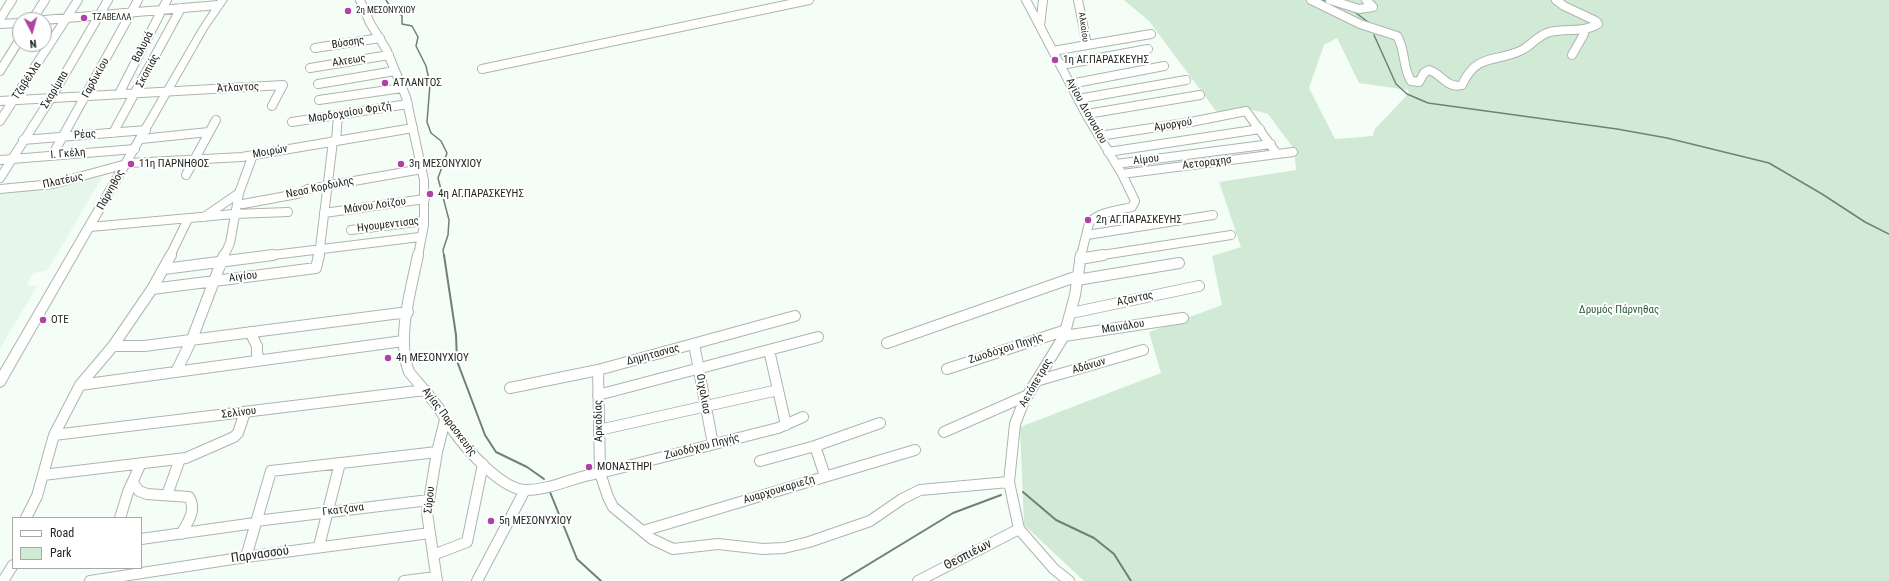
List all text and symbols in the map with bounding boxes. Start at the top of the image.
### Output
marker: 2η ΜΕΣΟΝΥΧΙΟΥ [343,6,353,16]
place label: 2η ΜΕΣΟΝΥΧΙΟΥ [356,6,415,16]
street label: Αλκαίου [1076,11,1090,43]
north arrow [12,12,52,52]
marker: ΤΖΑΒΕΛΛΑ [79,13,89,23]
place label: ΤΖΑΒΕΛΛΑ [92,13,132,23]
street label: Βαλυρά [130,29,156,65]
street label: Βύσσης [331,34,365,52]
text: N [29,37,37,50]
street label: Σκοπιάς [134,52,162,90]
street label: Αλτεως [331,52,367,70]
place label: 1η ΑΓ.ΠΑΡΑΣΚΕΥΗΣ [1063,53,1149,67]
marker: 1η ΑΓ.ΠΑΡΑΣΚΕΥΗΣ [1050,55,1060,65]
street label: Γαρδικίου [80,56,112,100]
street label: Τζαβέλλα [10,59,44,103]
street label: Σκαρίμπα [39,69,71,111]
place label: ΑΤΛΑΝΤΟΣ [393,76,442,90]
street label: Αγίου Διονυσίου [1063,76,1109,146]
marker: ΑΤΛΑΝΤΟΣ [380,78,390,88]
street label: Άτλαντος [217,80,259,96]
street label: Μαρδοχαίου Φριζή [308,100,392,126]
street label: Αμοργού [1153,115,1193,135]
street label: Ρέας [74,128,96,142]
street label: Μοιρών [252,142,288,162]
street label: Ι. Γκέλη [50,146,86,162]
street label: Αίμου [1132,152,1160,168]
street label: Αετοραχησ [1182,153,1232,173]
place label: 11η ΠΑΡΝΗΘΟΣ [139,157,209,171]
place label: 3η ΜΕΣΟΝΥΧΙΟΥ [409,157,482,171]
marker: 11η ΠΑΡΝΗΘΟΣ [126,159,136,169]
marker: 3η ΜΕΣΟΝΥΧΙΟΥ [396,159,406,169]
street label: Πάρνηθος [95,168,127,212]
street label: Πλατέως [42,170,84,192]
street label: Νεασ Κορδυλης [285,174,355,202]
place label: 4η ΑΓ.ΠΑΡΑΣΚΕΥΗΣ [438,187,524,201]
marker: 4η ΑΓ.ΠΑΡΑΣΚΕΥΗΣ [425,189,435,199]
street label: Μάνου Λοίζου [343,195,407,217]
place label: 2η ΑΓ.ΠΑΡΑΣΚΕΥΗΣ [1096,213,1182,227]
street label: Ηγουμεντισας [356,215,420,235]
marker: 2η ΑΓ.ΠΑΡΑΣΚΕΥΗΣ [1083,215,1093,225]
street label: Αιγίου [228,269,258,285]
street label: Αζαντας [1116,289,1154,309]
park label: Δρυμός Πάρνηθας [1579,303,1659,317]
place label: ΟΤΕ [51,313,69,327]
marker: ΟΤΕ [38,315,48,325]
street label: Μαινάλου [1101,317,1145,337]
street label: Ζωοδὀχου Πηγής [967,331,1045,367]
street label: Δημητασνας [625,342,681,368]
place label: 4η ΜΕΣΟΝΥΧΙΟΥ [396,351,469,365]
marker: 4η ΜΕΣΟΝΥΧΙΟΥ [383,353,393,363]
street label: Αδάνων [1071,355,1107,377]
street label: Αετόπετρας [1017,356,1055,410]
street label: Οιχαλιασ [693,373,713,415]
street label: Αγίας Παρασκευής [419,385,479,459]
street label: Αρκαδίας [592,400,606,442]
street label: Σελίνου [221,404,257,422]
street label: Ζωοδόχου Πηγής [663,431,741,463]
place label: ΜΟΝΑΣΤΗΡΙ [597,460,652,474]
marker: ΜΟΝΑΣΤΗΡΙ [584,462,594,472]
street label: Αυαρχουκαριεζη [742,473,816,507]
street label: Σύρου [422,486,438,514]
street label: Γκατζανα [321,501,365,519]
place label: 5η ΜΕΣΟΝΥΧΙΟΥ [499,514,572,528]
marker: 5η ΜΕΣΟΝΥΧΙΟΥ [486,516,496,526]
legend [12,517,142,569]
text: Road [50,526,74,540]
street label: Θεσπιέων [941,536,995,574]
street label: Παρνασσού [230,543,290,567]
text: Park [50,546,71,560]

